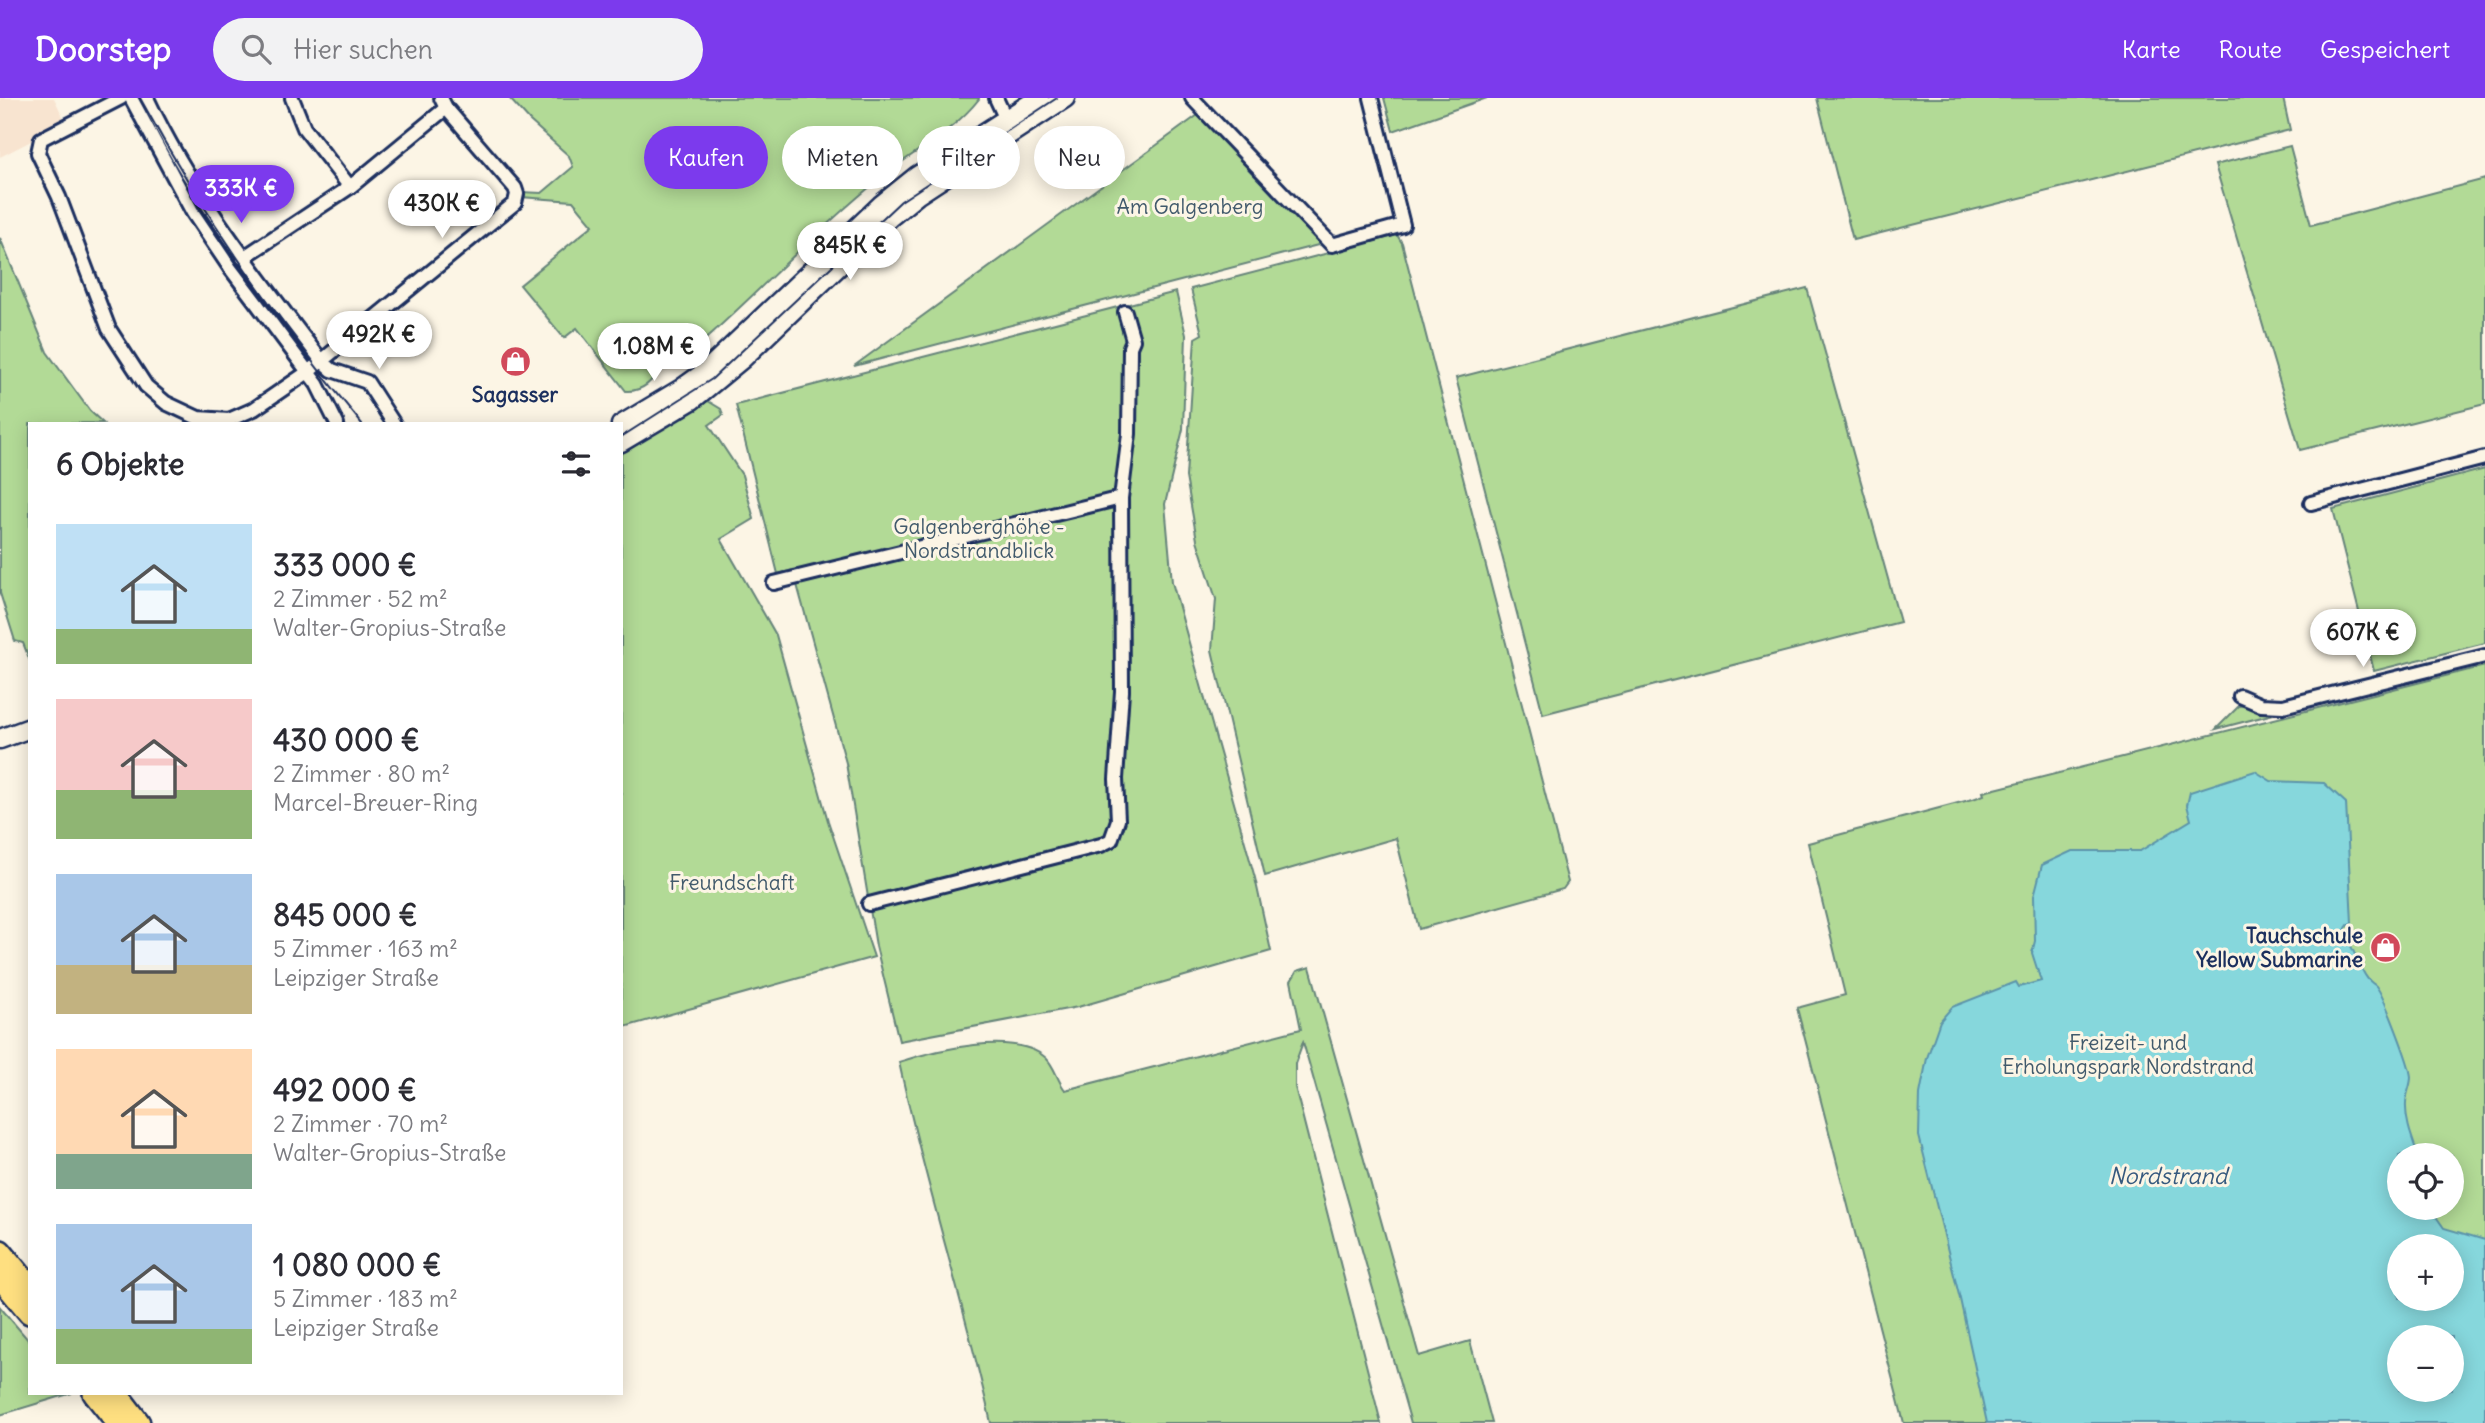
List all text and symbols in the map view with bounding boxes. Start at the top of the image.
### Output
search box [213,18,703,81]
text: Doorstep [35,28,171,70]
icon: search [237,30,275,68]
text: Hier suchen [293,33,433,66]
text: Karte [2122,34,2181,64]
text: Route [2219,34,2282,64]
text: Gespeichert [2320,34,2450,64]
chip: Kaufen [644,126,768,189]
chip: Mieten [782,126,903,189]
chip: Filter [917,126,1020,189]
chip: Neu [1034,126,1125,189]
pin: 333K € [184,166,298,225]
text: 333K € [204,173,278,202]
pin: 430K € [385,180,499,240]
text: 430K € [404,188,480,217]
park label: Am Galgenberg [1117,193,1263,220]
pin: 845K € [793,222,907,282]
text: 845K € [813,230,887,259]
pin: 492K € [322,312,436,371]
text: 492K € [342,319,416,348]
pin: 1.08M € [589,324,719,383]
text: 1.08M € [613,331,695,360]
shop icon: Sagasser [498,345,532,379]
place label: Sagasser [472,381,559,408]
text: 6 Objekte [56,445,184,483]
icon: filters [557,445,595,483]
park label: Galgenberghöhe - Nordstrandblick [893,513,1065,564]
text: 333 000 € [273,546,417,584]
icon: home [112,552,196,636]
text: 2 Zimmer · 52 m² [273,584,448,613]
pin: 607K € [2306,610,2420,669]
text: Walter-Gropius-Straße [273,613,506,642]
text: 607K € [2326,617,2400,646]
text: 430 000 € [273,721,420,759]
icon: home [112,727,196,811]
text: 2 Zimmer · 80 m² [273,759,450,788]
text: Marcel-Breuer-Ring [273,788,478,817]
park label: Freundschaft [669,869,795,896]
text: 845 000 € [273,896,418,934]
icon: home [112,902,196,986]
place label: Tauchschule Yellow Submarine [2195,922,2363,973]
shop icon: Tauchschule Yellow Submarine [2369,930,2403,964]
text: 5 Zimmer · 163 m² [273,934,458,963]
text: Leipziger Straße [273,963,439,992]
park label: Freizeit- und Erholungspark Nordstrand [2002,1029,2254,1080]
text: 492 000 € [273,1071,417,1109]
icon: home [112,1077,196,1161]
text: 2 Zimmer · 70 m² [273,1109,448,1138]
text: Walter-Gropius-Straße [273,1138,506,1167]
map controls [2387,1143,2464,1402]
button: locate [2387,1143,2464,1220]
water label: Nordstrand [2109,1161,2231,1190]
button: + [2387,1234,2464,1311]
text: 1 080 000 € [273,1246,442,1284]
icon: home [112,1252,196,1336]
text: 5 Zimmer · 183 m² [273,1284,458,1313]
text: Leipziger Straße [273,1313,439,1342]
button: − [2387,1325,2464,1402]

